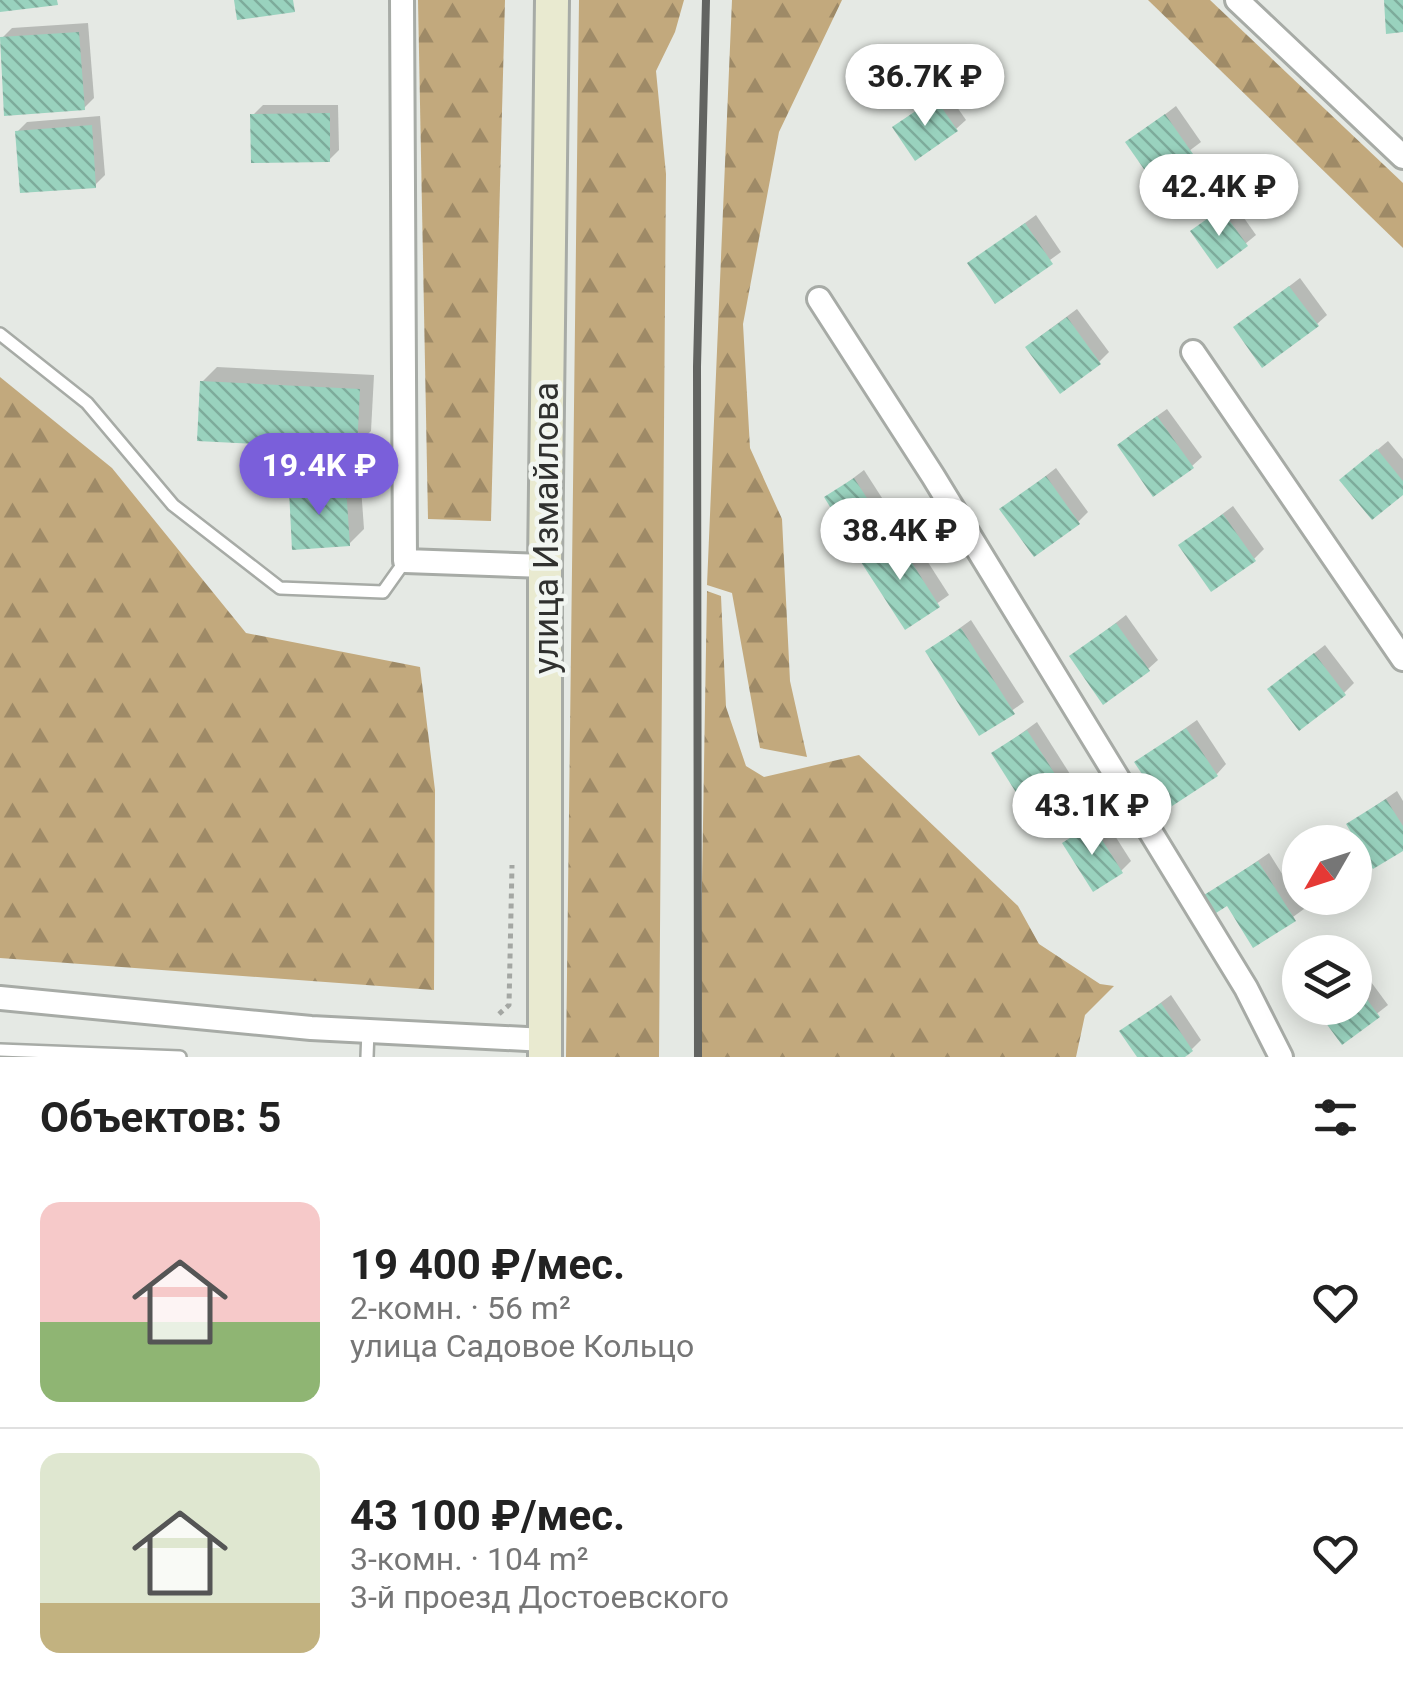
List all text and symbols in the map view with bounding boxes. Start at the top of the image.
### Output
pin: 36.7K ₽ [833,44,1017,129]
text: 36.7K ₽ [867,57,983,95]
pin: 42.4K ₽ [1127,154,1311,239]
text: 42.4K ₽ [1161,167,1277,205]
street label: улица Измайлова [526,382,567,674]
pin: 19.4K ₽ [227,433,411,518]
text: 19.4K ₽ [261,446,377,484]
pin: 38.4K ₽ [808,498,992,583]
text: 38.4K ₽ [842,511,958,549]
pin: 43.1K ₽ [1000,773,1184,858]
text: 43.1K ₽ [1034,786,1150,824]
north arrow [1282,825,1372,915]
map controls [1282,825,1372,1025]
button: layers [1282,935,1372,1025]
icon: filters [1308,1090,1363,1145]
text: Объектов: 5 [40,1093,281,1142]
text: 19 400 ₽/мес. [350,1240,625,1289]
icon: home [120,1242,240,1362]
icon: heart [1308,1275,1363,1330]
text: 2-комн. · 56 m² [350,1289,571,1327]
text: улица Садовое Кольцо [350,1327,694,1365]
text: 43 100 ₽/мес. [350,1491,625,1540]
icon: home [120,1493,240,1613]
icon: heart [1308,1526,1363,1581]
text: 3-комн. · 104 m² [350,1540,589,1578]
text: 3-й проезд Достоевского [350,1578,729,1616]

